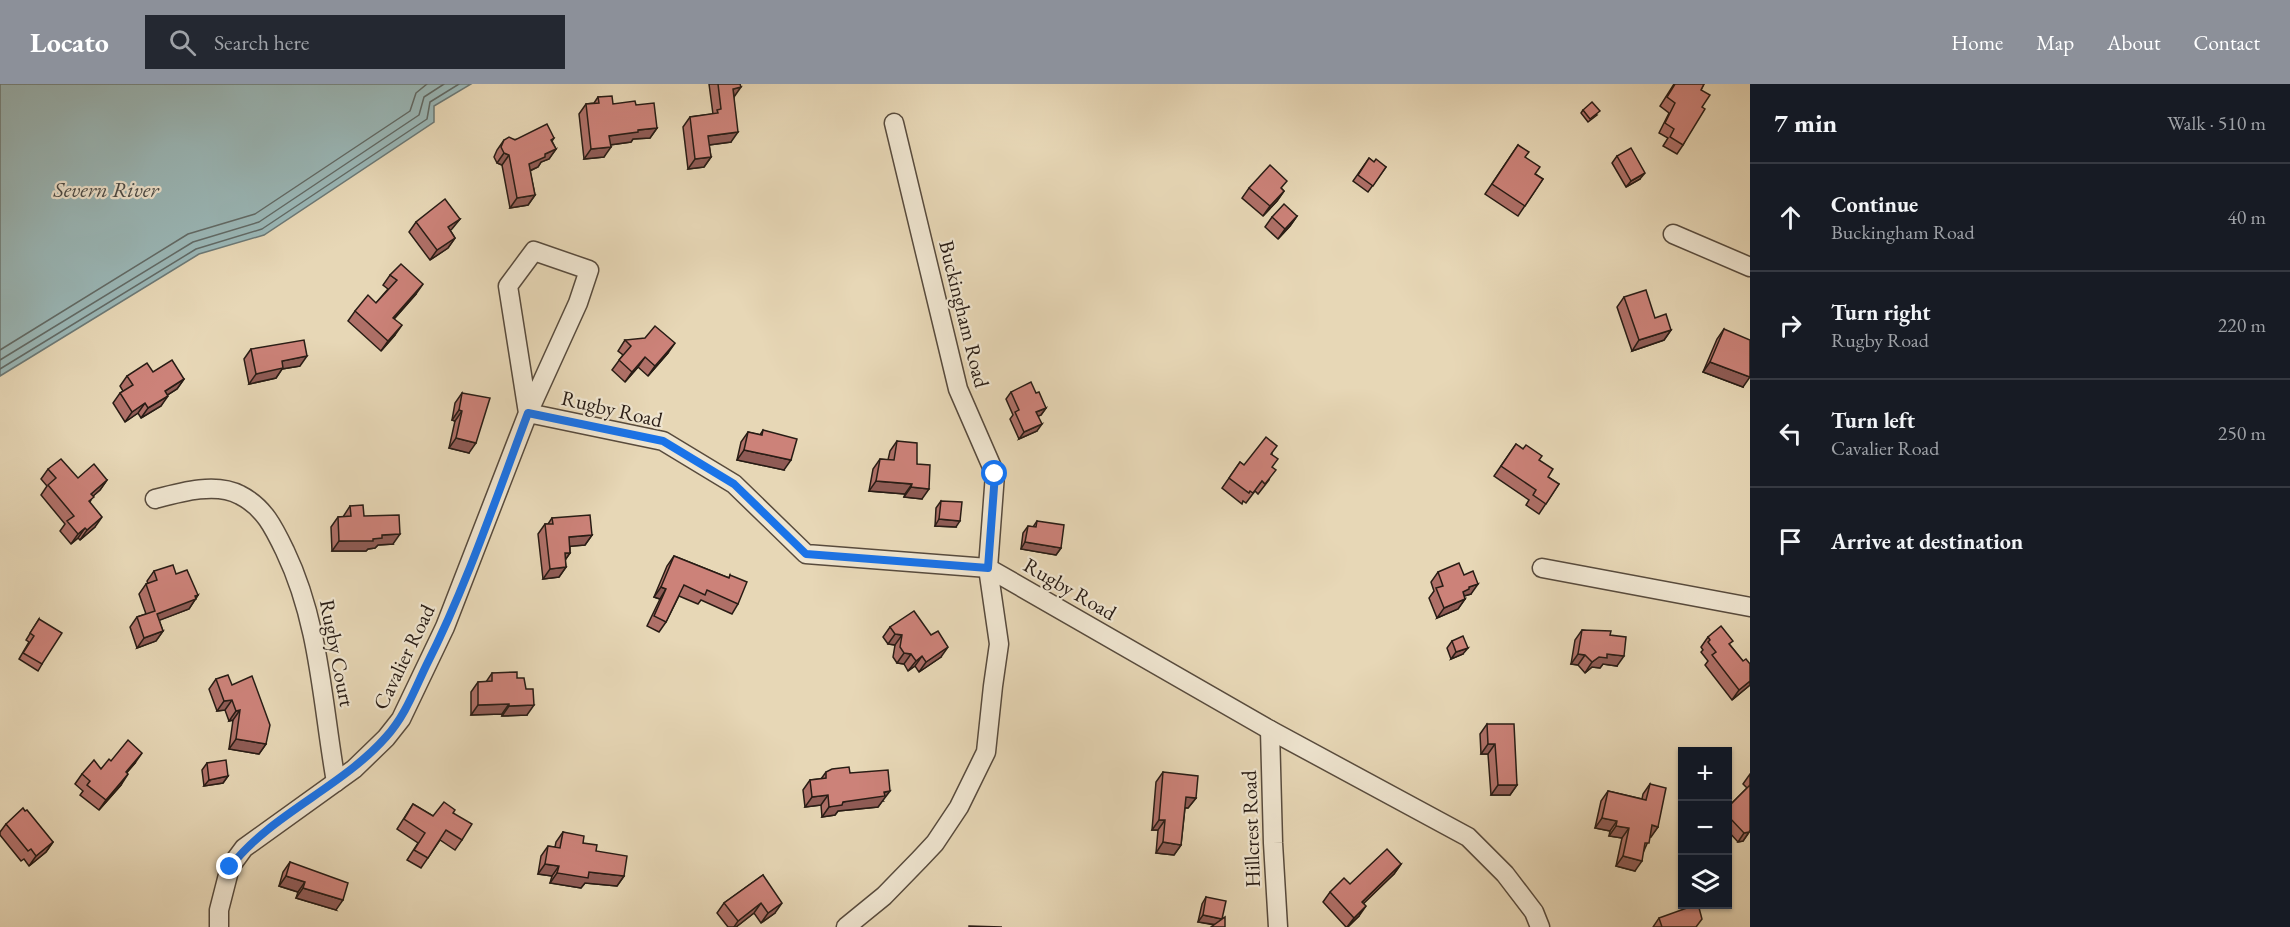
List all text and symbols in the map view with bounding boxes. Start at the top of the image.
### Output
search box [145,15,565,69]
text: Locato [30,24,109,60]
icon: search [166,26,199,59]
text: Search here [214,28,309,57]
text: Home [1951,29,2003,56]
text: Map [2036,29,2074,56]
text: About [2107,29,2160,56]
text: Contact [2193,29,2260,56]
text: 7 min [1774,106,1837,140]
text: Walk · 510 m [2167,110,2266,136]
water label: Severn River [52,175,160,204]
text: Continue [1831,190,1918,219]
icon: ahead [1774,201,1807,234]
text: 40 m [2227,204,2266,230]
text: Buckingham Road [1831,219,1975,245]
street label: Buckingham Road [933,237,996,391]
text: Turn right [1831,298,1930,327]
icon: right [1774,309,1807,342]
text: 220 m [2218,312,2266,338]
text: Rugby Road [1831,327,1929,353]
street label: Rugby Road [559,384,666,433]
text: Turn left [1831,406,1915,435]
icon: left [1774,417,1807,450]
text: 250 m [2218,420,2266,446]
text: Cavalier Road [1831,435,1939,461]
route start [981,460,1007,486]
icon: arrive [1774,525,1807,558]
text: Arrive at destination [1831,527,2023,556]
street label: Rugby Road [1019,551,1122,626]
street label: Rugby Court [314,597,361,709]
street label: Cavalier Road [366,599,441,714]
map controls [1678,747,1732,909]
button: + [1678,747,1732,801]
street label: Hillcrest Road [1235,770,1266,888]
button: − [1678,801,1732,855]
route end [216,853,242,879]
button: layers [1678,855,1732,909]

